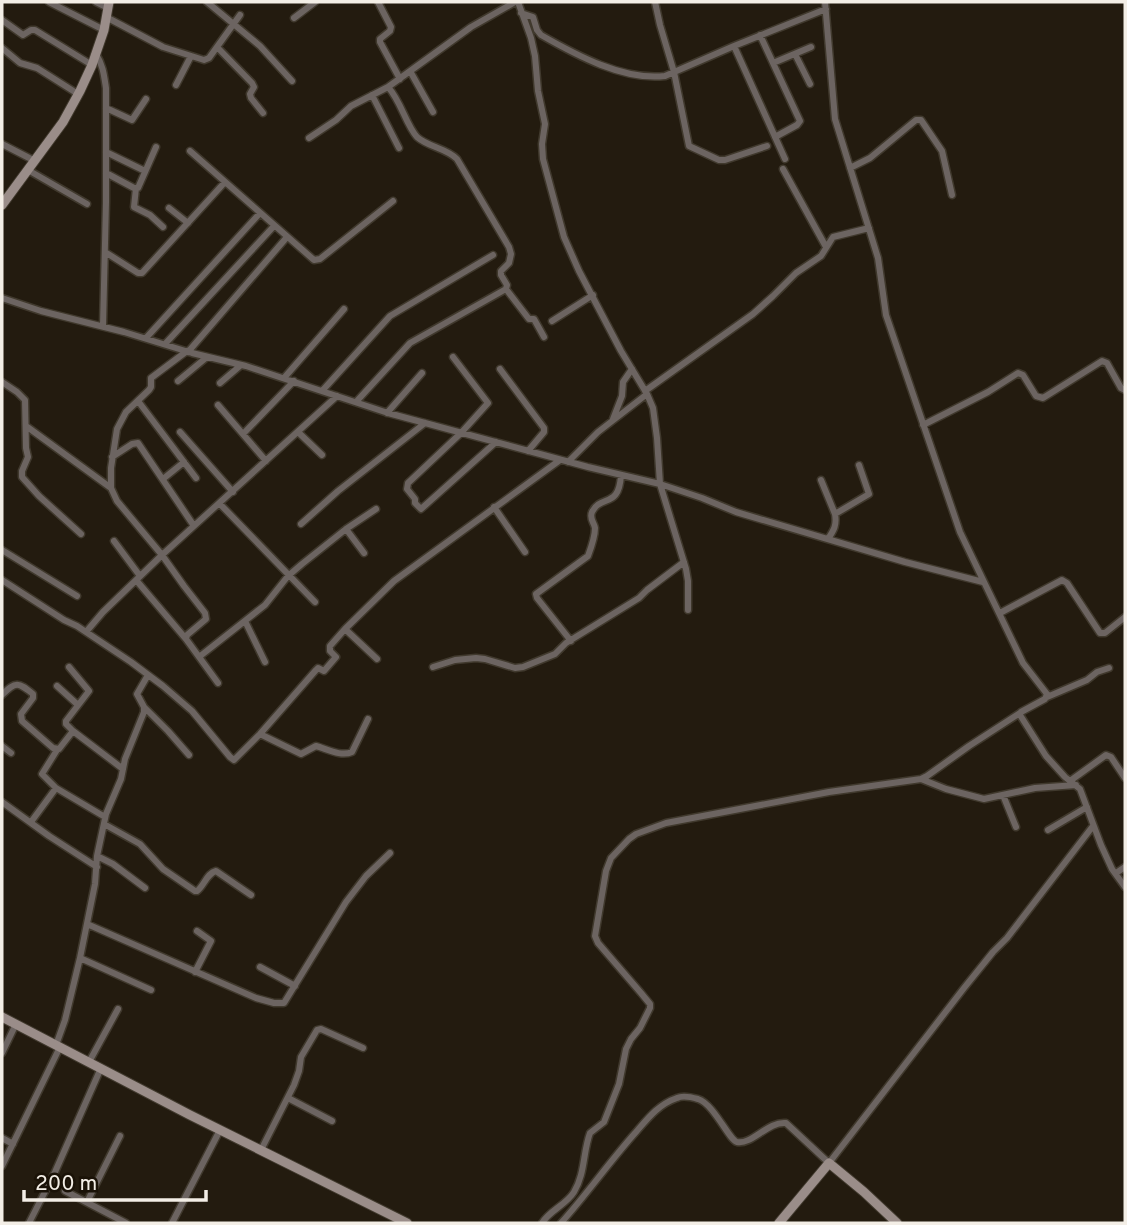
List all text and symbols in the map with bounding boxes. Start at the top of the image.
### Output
scale bar [24,1158,206,1202]
text: 200 m [35,1171,97,1198]

